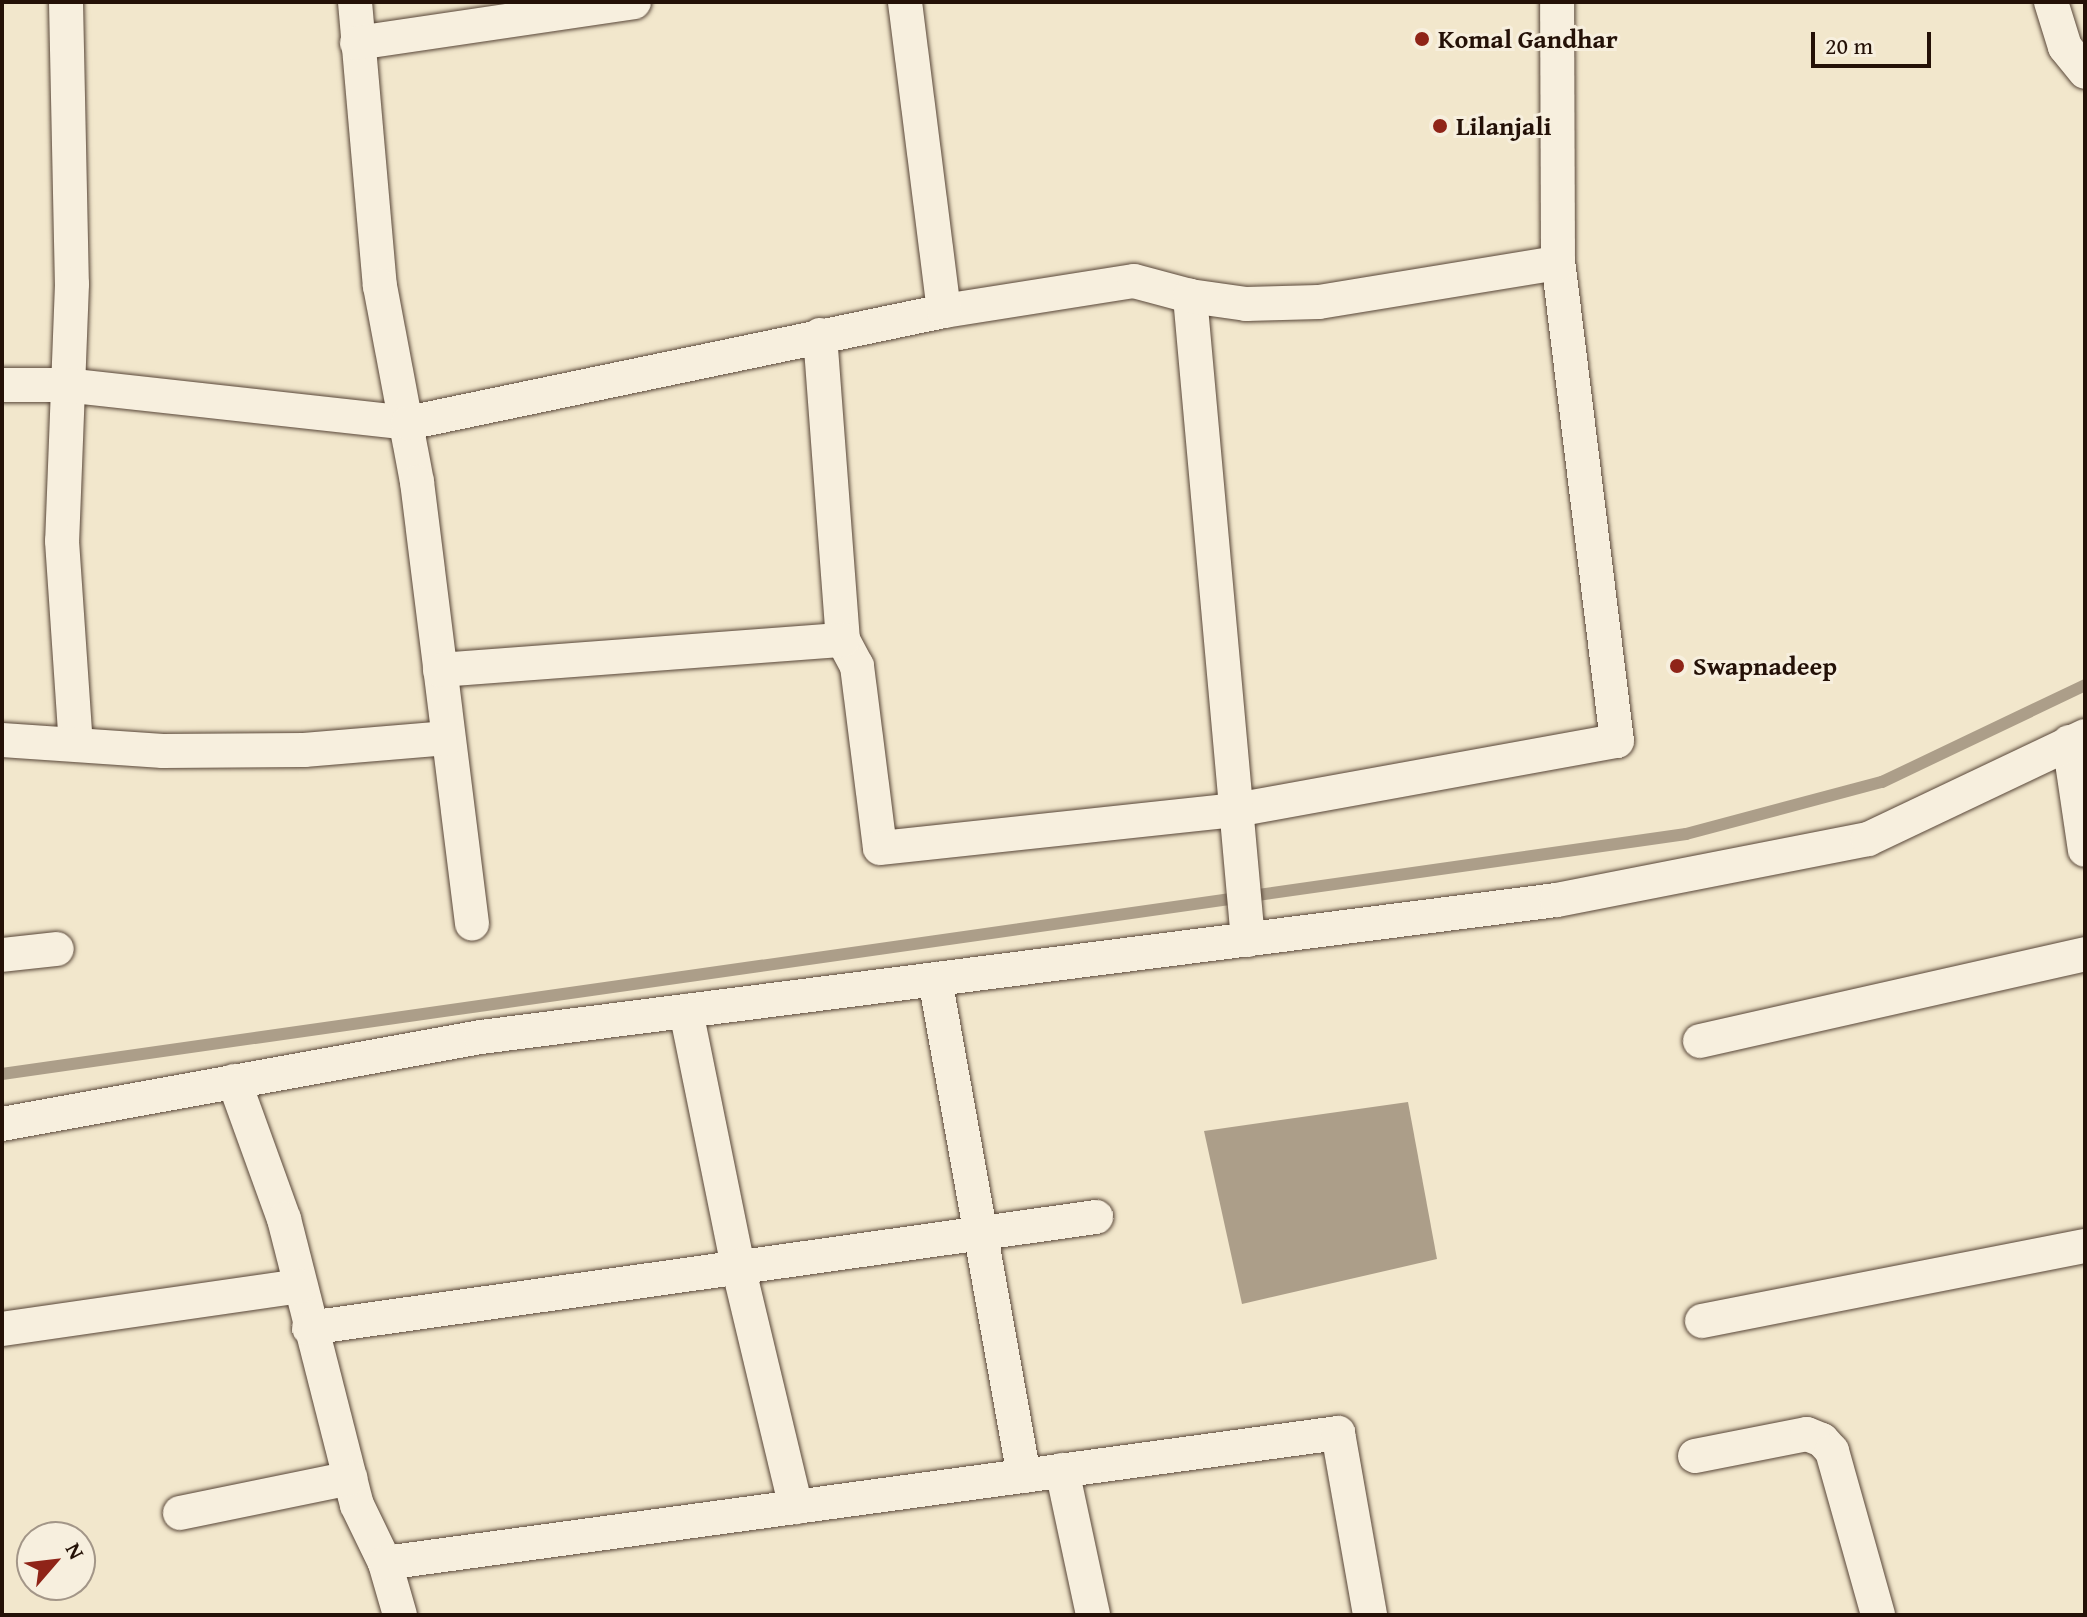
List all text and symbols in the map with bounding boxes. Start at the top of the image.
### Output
scale bar [1815,16,1935,66]
place label: Komal Gandhar [1438,23,1618,55]
text: 20 m [1825,28,1873,63]
marker: Komal Gandhar [1413,30,1431,48]
place label: Lilanjali [1456,110,1552,142]
marker: Lilanjali [1431,117,1449,135]
place label: Swapnadeep [1693,650,1837,682]
marker: Swapnadeep [1668,657,1686,675]
north arrow [16,1521,96,1601]
text: N [58,1537,93,1565]

